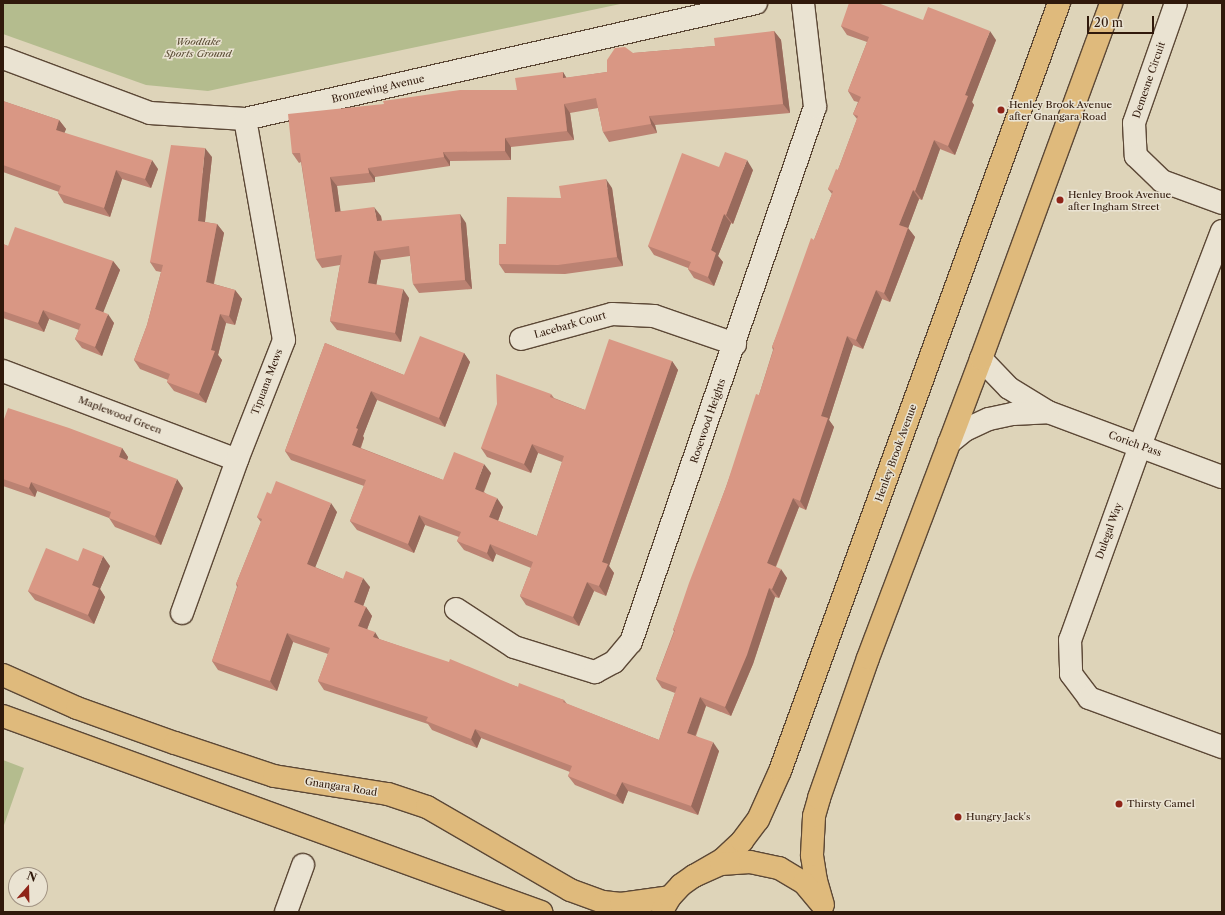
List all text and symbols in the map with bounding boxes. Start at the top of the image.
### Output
scale bar [1089,8,1156,34]
text: 20 m [1094,15,1123,30]
park label: Woodlake Sports Ground [165,35,231,58]
street label: Demesne Circuit [1130,40,1168,120]
street label: Bronzewing Avenue [330,72,426,106]
place label: Henley Brook Avenue after Gnangara Road [1009,98,1113,122]
marker: Henley Brook Avenue after Gnangara Road [996,105,1006,115]
place label: Henley Brook Avenue after Ingham Street [1068,188,1172,212]
marker: Henley Brook Avenue after Ingham Street [1055,195,1065,205]
street label: Lacebark Court [533,309,607,341]
street label: Tipuana Mews [249,347,285,417]
street label: Rosewood Heights [688,377,728,465]
street label: Maplewood Green [77,394,163,436]
street label: Henley Brook Avenue [873,402,919,504]
street label: Corich Pass [1107,429,1163,459]
street label: Dulegal Way [1093,501,1125,561]
street label: Gnangara Road [304,775,378,799]
place label: Thirsty Camel [1127,798,1195,810]
marker: Thirsty Camel [1114,799,1124,809]
place label: Hungry Jack's [966,811,1031,823]
marker: Hungry Jack's [953,812,963,822]
north arrow [8,867,48,907]
text: N [25,868,39,885]

